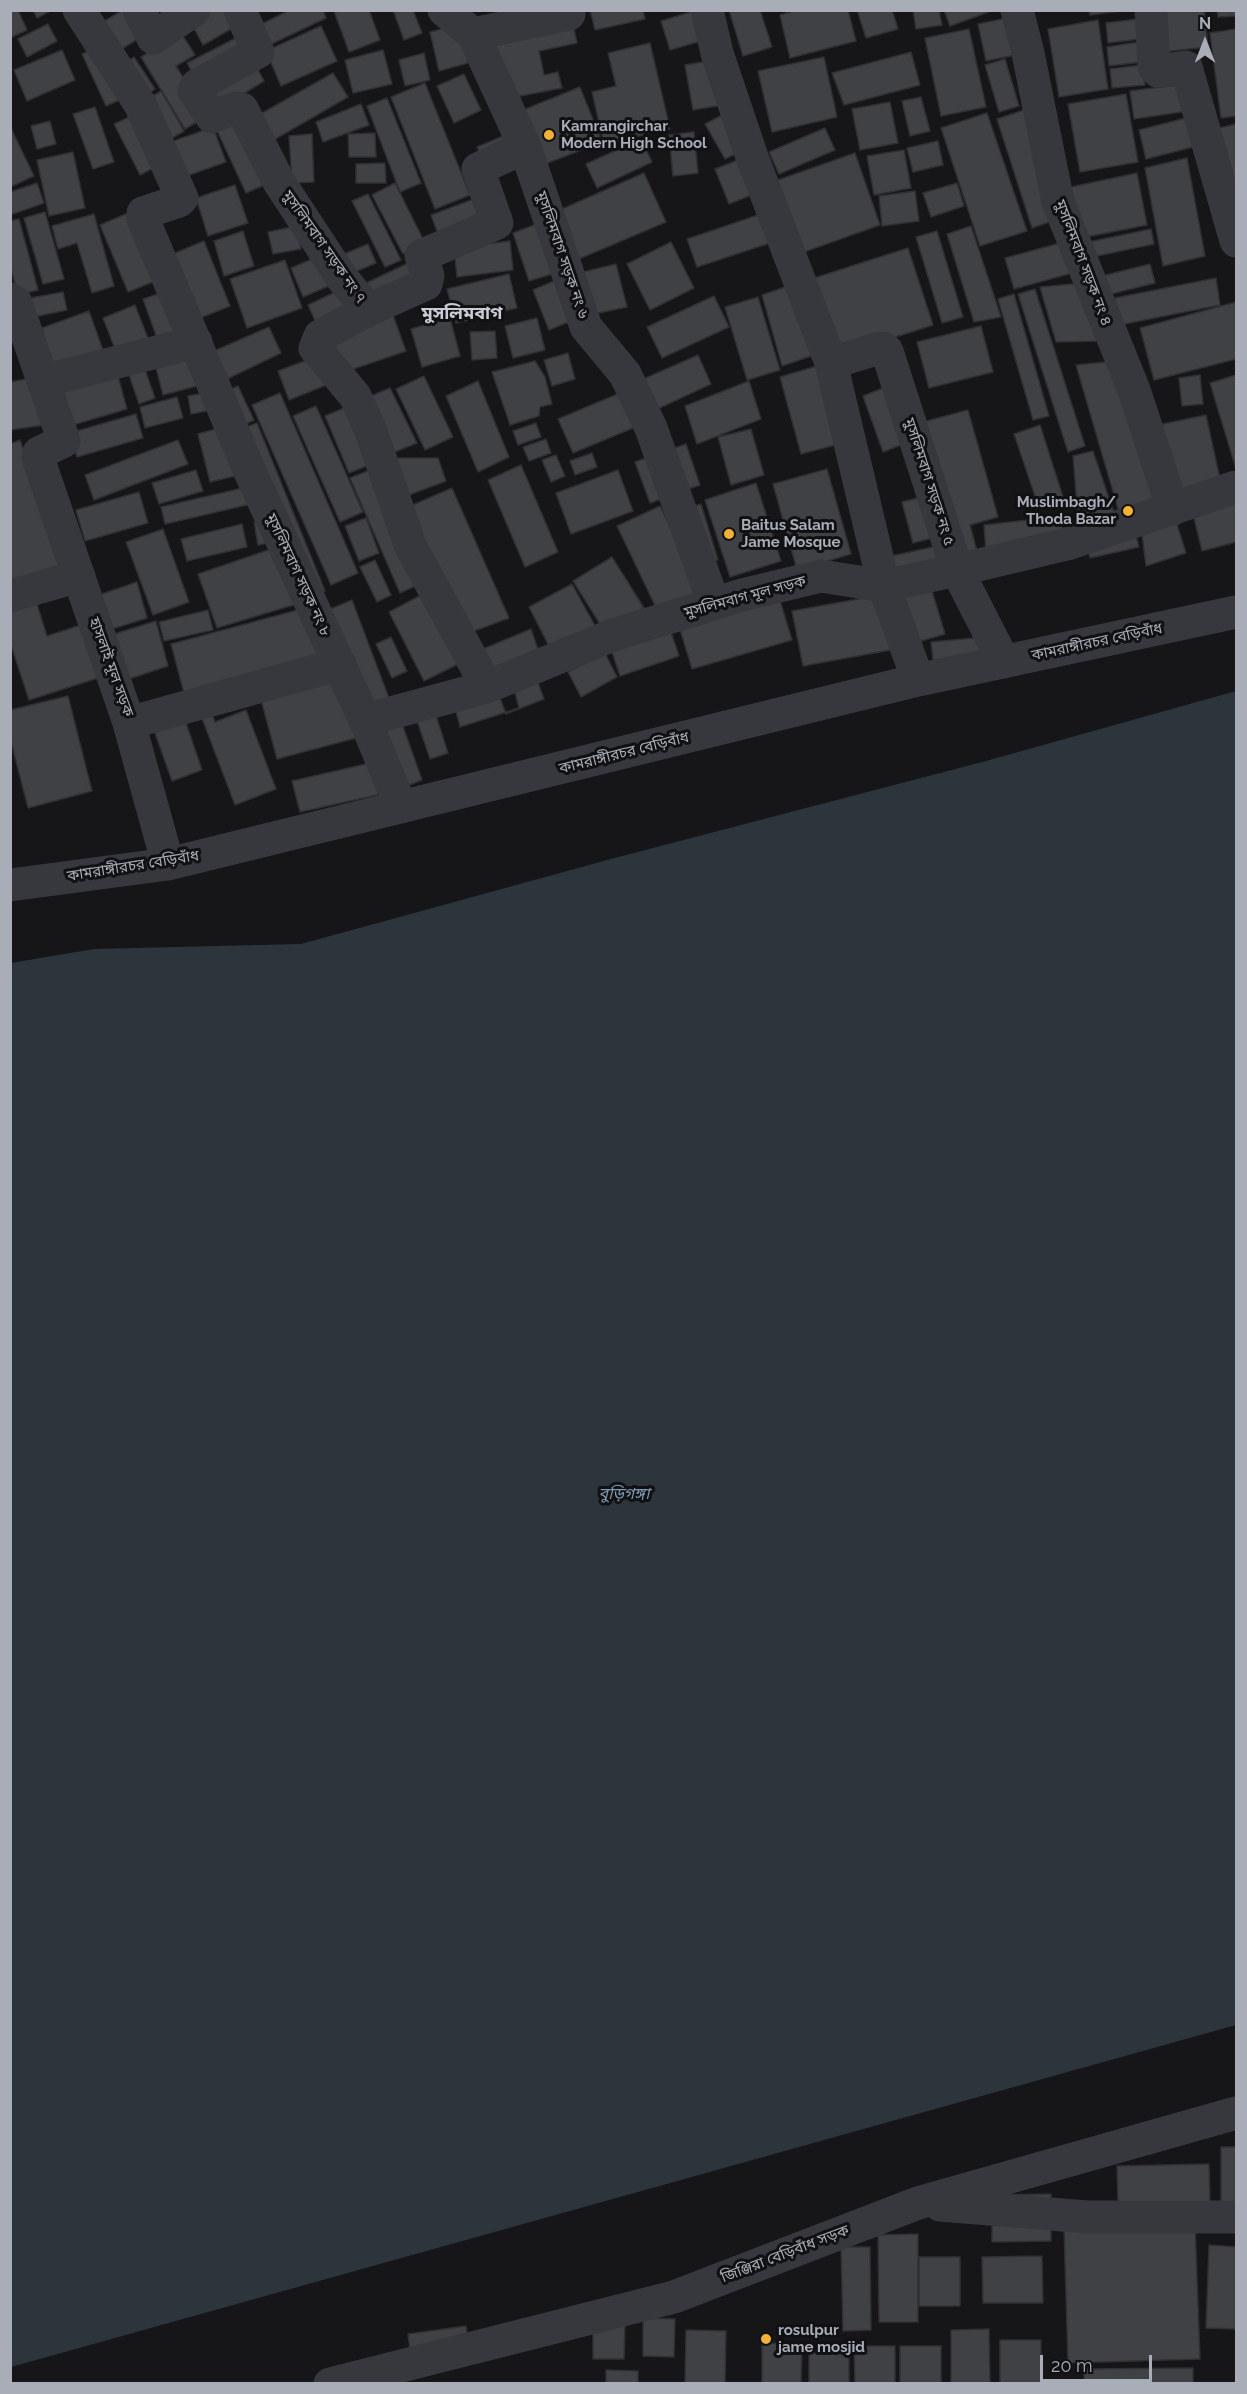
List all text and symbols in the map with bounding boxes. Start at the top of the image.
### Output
north arrow [1175,12,1235,72]
text: N [1199,14,1211,33]
place label: Kamrangirchar Modern High School [561,117,707,152]
marker: Kamrangirchar Modern High School [542,128,556,142]
street label: মুসলিমবাগ সড়ক নং ৭ [278,187,370,307]
street label: মুসলিমবাগ সড়ক নং ৬ [532,189,592,321]
street label: মুসলিমবাগ সড়ক নং ৪ [1051,198,1115,328]
district label: মুসলিমবাগ [421,303,503,325]
street label: মুসলিমবাগ সড়ক নং ৫ [900,416,958,548]
place label: Muslimbagh/ Thoda Bazar [1017,493,1116,528]
marker: Muslimbagh/ Thoda Bazar [1121,504,1135,518]
street label: মুসলিমবাগ সড়ক নং ৮ [262,511,334,639]
place label: Baitus Salam Jame Mosque [741,516,840,551]
marker: Baitus Salam Jame Mosque [722,527,736,541]
street label: মুসলিমবাগ মূল সড়ক [682,572,808,622]
street label: হাসলাই মূল সড়ক [85,615,137,719]
street label: কামরাঙ্গীরচর বেড়িবাঁধ [1030,619,1164,665]
street label: কামরাঙ্গীরচর বেড়িবাঁধ [557,728,691,778]
street label: কামরাঙ্গীরচর বেড়িবাঁধ [66,847,200,885]
water label: বুড়িগঙ্গা [599,1484,649,1504]
street label: জিঞ্জিরা বেড়িবাঁধ সড়ক [718,2221,852,2287]
place label: rosulpur jame mosjid [778,2321,865,2356]
marker: rosulpur jame mosjid [759,2332,773,2346]
scale bar [1043,2343,1156,2381]
text: 20 m [1051,2355,1093,2376]

